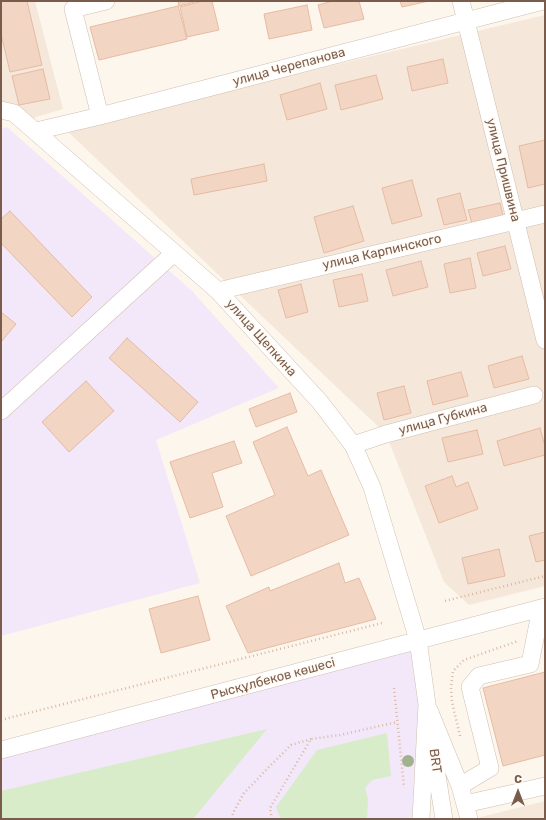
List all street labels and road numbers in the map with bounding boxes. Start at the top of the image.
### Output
street label: улица Черепанова [231,44,347,90]
street label: улица Пришвина [483,117,523,223]
street label: улица Карпинского [321,231,443,273]
street label: улица Щепкина [222,296,300,380]
street label: улица Губкина [397,400,489,438]
street label: Рысқұлбеков көшесі [209,655,337,703]
street label: BRT [426,748,444,774]

